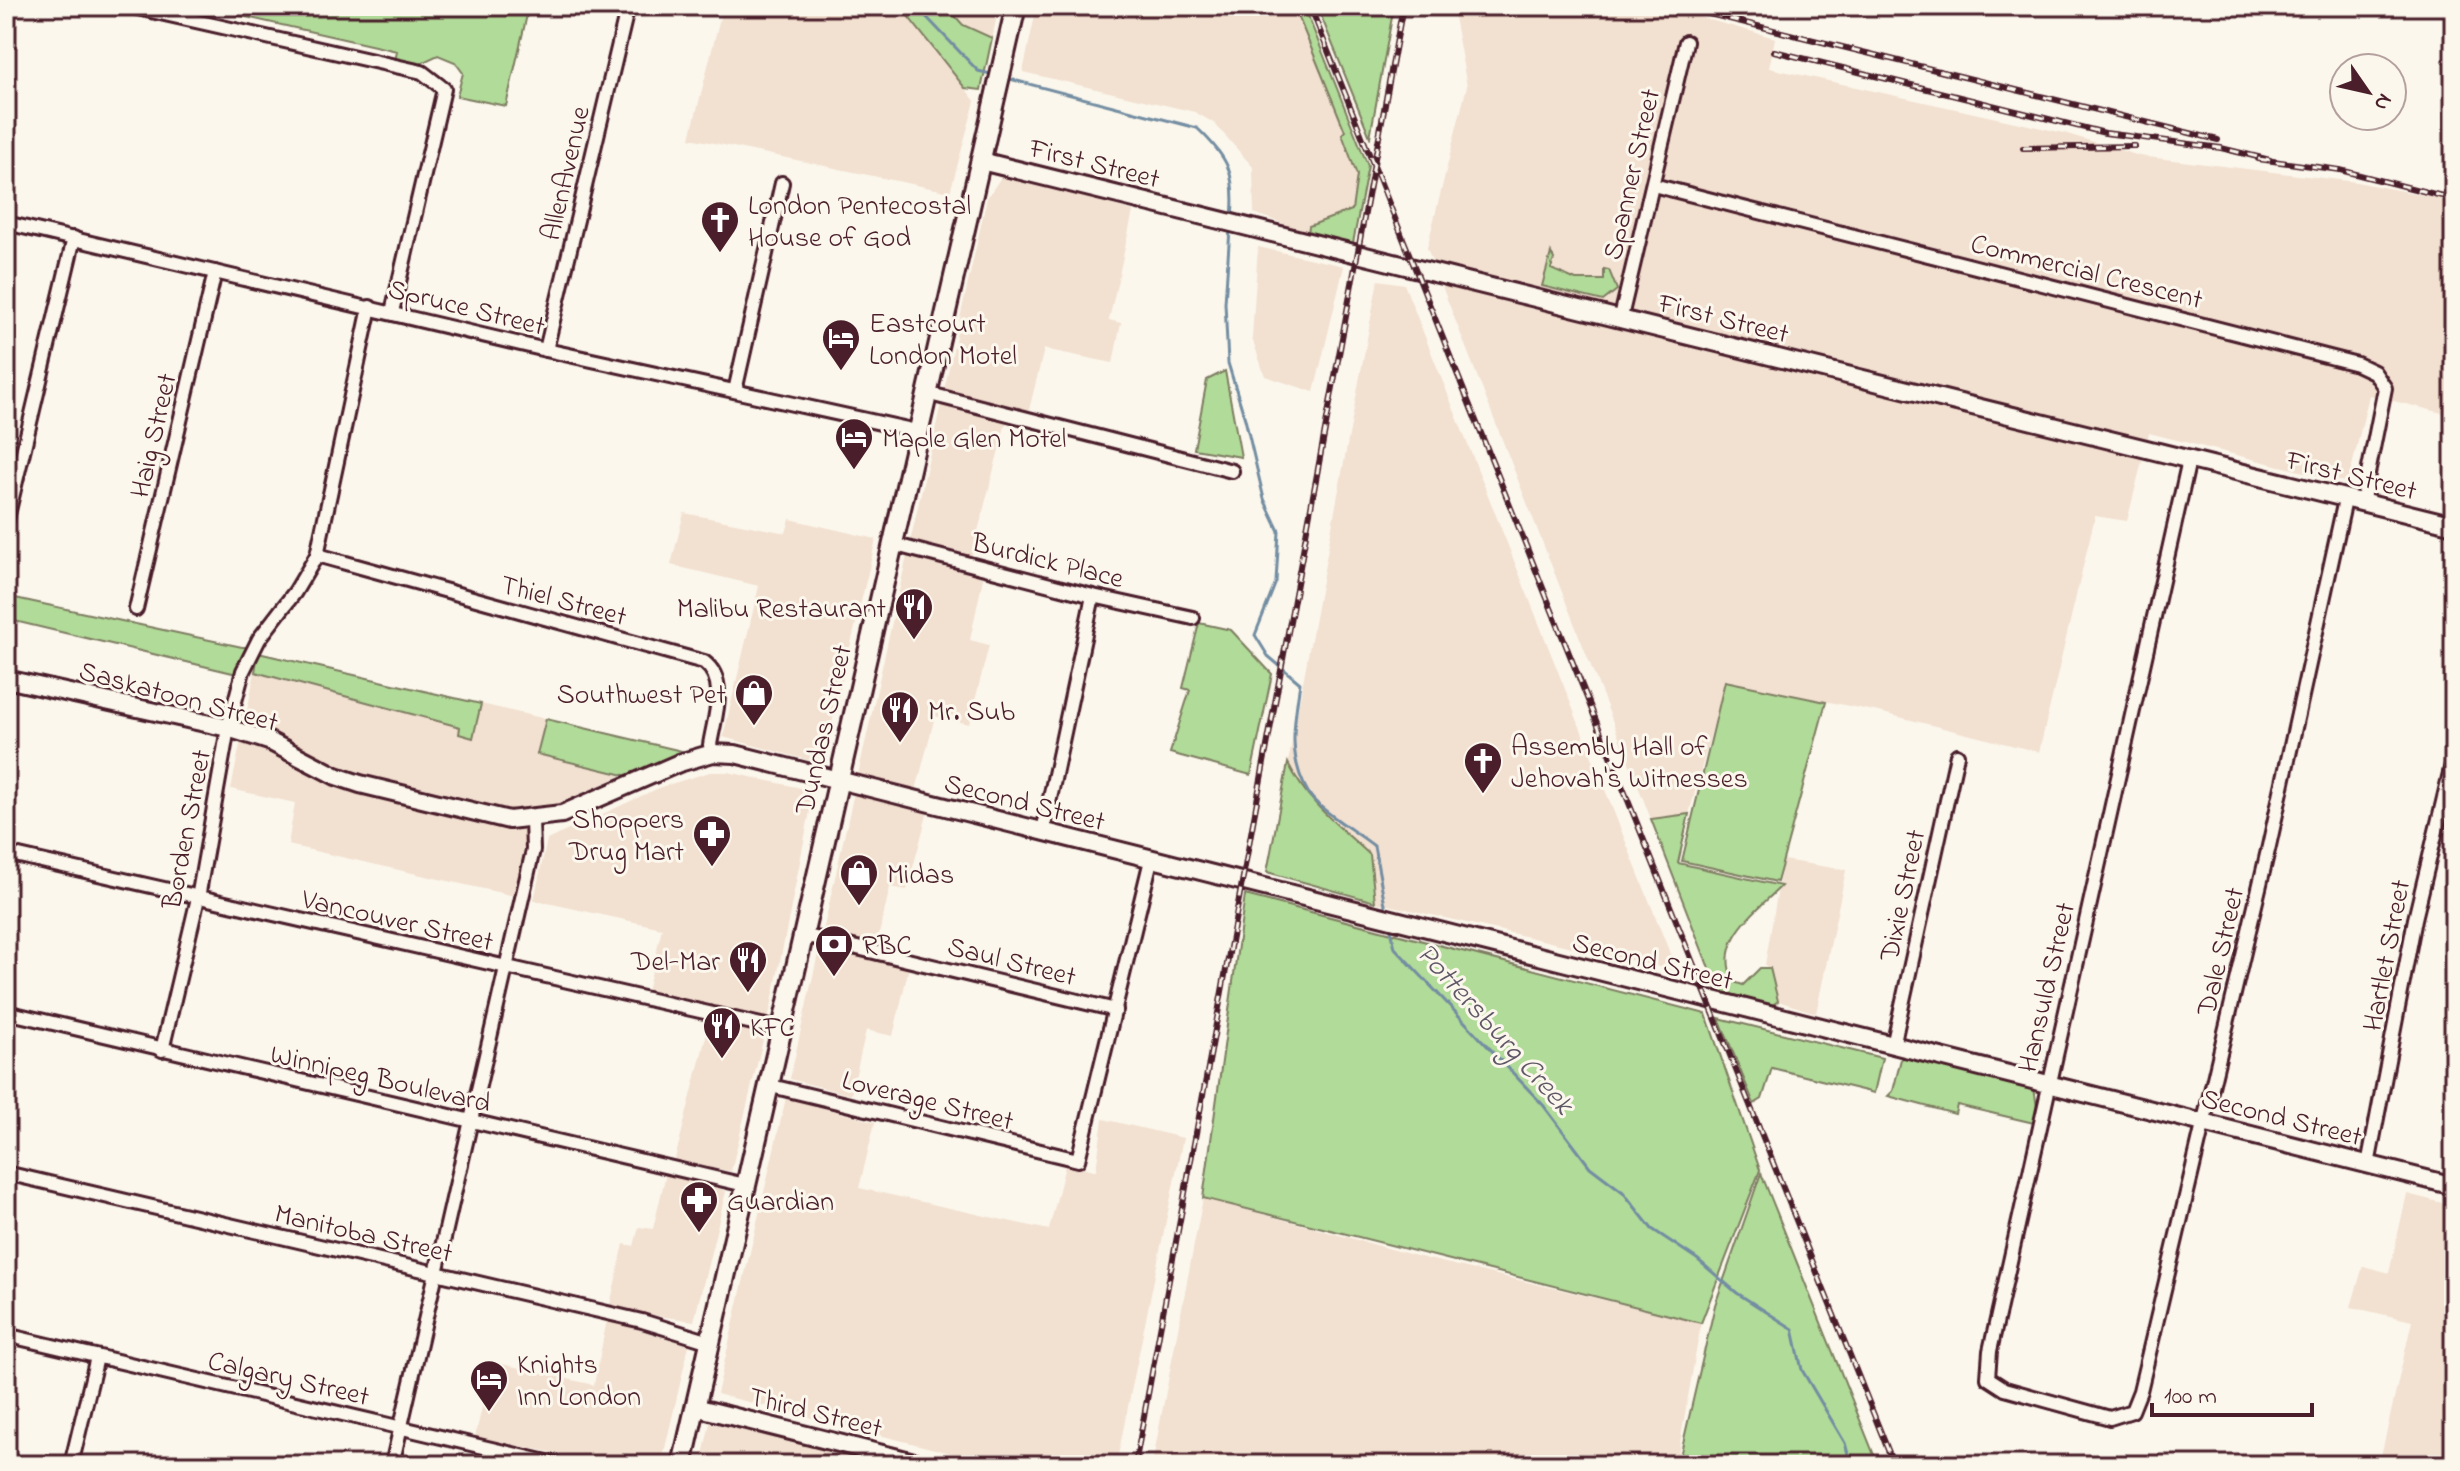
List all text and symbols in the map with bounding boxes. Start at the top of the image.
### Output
north arrow [2328,52,2408,132]
street label: Spanner Street [1594,85,1673,265]
text: N [2365,86,2400,117]
street label: AllenAvenue [532,102,603,245]
street label: First Street [1024,129,1164,201]
place label: London Pentecostal House of God [748,187,971,260]
church icon: London Pentecostal House of God [699,199,741,254]
street label: Commercial Crescent [1966,225,2207,322]
street label: Spruce Street [383,270,549,349]
street label: First Street [1653,284,1793,356]
place label: Eastcourt London Motel [869,305,1017,378]
hotel icon: Eastcourt London Motel [820,317,862,372]
street label: Haig Street [121,370,190,502]
hotel icon: Maple Glen Motel [833,416,875,471]
place label: Maple Glen Motel [882,420,1067,461]
street label: First Street [2281,441,2421,513]
street label: Burdick Place [966,523,1128,601]
street label: Thiel Street [495,566,631,639]
restaurant icon: Malibu Restaurant [893,586,935,641]
place label: Malibu Restaurant [677,590,886,631]
street label: Dundas Street [786,641,865,820]
street label: Saskatoon Street [74,652,282,745]
shop icon: Southwest Pet [733,672,775,727]
place label: Southwest Pet [557,676,726,717]
restaurant icon: Mr. Sub [879,689,921,744]
place label: Mr. Sub [928,693,1015,734]
place label: Assembly Hall of Jehovah's Witnesses [1511,728,1748,801]
church icon: Assembly Hall of Jehovah's Witnesses [1462,740,1504,795]
street label: Borden Street [153,746,224,914]
street label: Second Street [939,765,1109,844]
place label: Shoppers Drug Mart [568,801,684,874]
pharmacy icon: Shoppers Drug Mart [691,813,733,868]
street label: Dixie Street [1870,826,1938,966]
shop icon: Midas [838,852,880,907]
place label: Midas [887,856,954,897]
street label: Hartlet Street [2354,876,2423,1035]
street label: Vancouver Street [296,880,497,964]
street label: Dale Street [2188,884,2257,1021]
street label: Hansuld Street [2009,899,2088,1077]
bank icon: RBC [813,923,855,978]
street label: Second Street [1567,924,1737,1003]
place label: RBC [862,927,912,968]
street label: Saul Street [942,928,1080,999]
water label: Pottersburg Creek [1404,934,1584,1127]
restaurant icon: Del-Mar [727,939,769,994]
place label: Del-Mar [630,943,720,984]
restaurant icon: KFC [701,1005,743,1060]
place label: KFC [750,1009,795,1050]
street label: Winnipeg Boulevard [266,1035,495,1126]
street label: Loverage Street [837,1061,1017,1144]
street label: Second Street [2196,1080,2366,1159]
pharmacy icon: Guardian [678,1179,720,1234]
place label: Guardian [727,1183,834,1224]
street label: Manitoba Street [270,1195,456,1276]
street label: Calgary Street [203,1342,373,1419]
place label: Knights Inn London [517,1346,641,1419]
hotel icon: Knights Inn London [468,1358,510,1413]
scale bar [2152,1367,2312,1417]
street label: Third Street [744,1378,886,1451]
text: 100 m [2164,1380,2217,1415]

